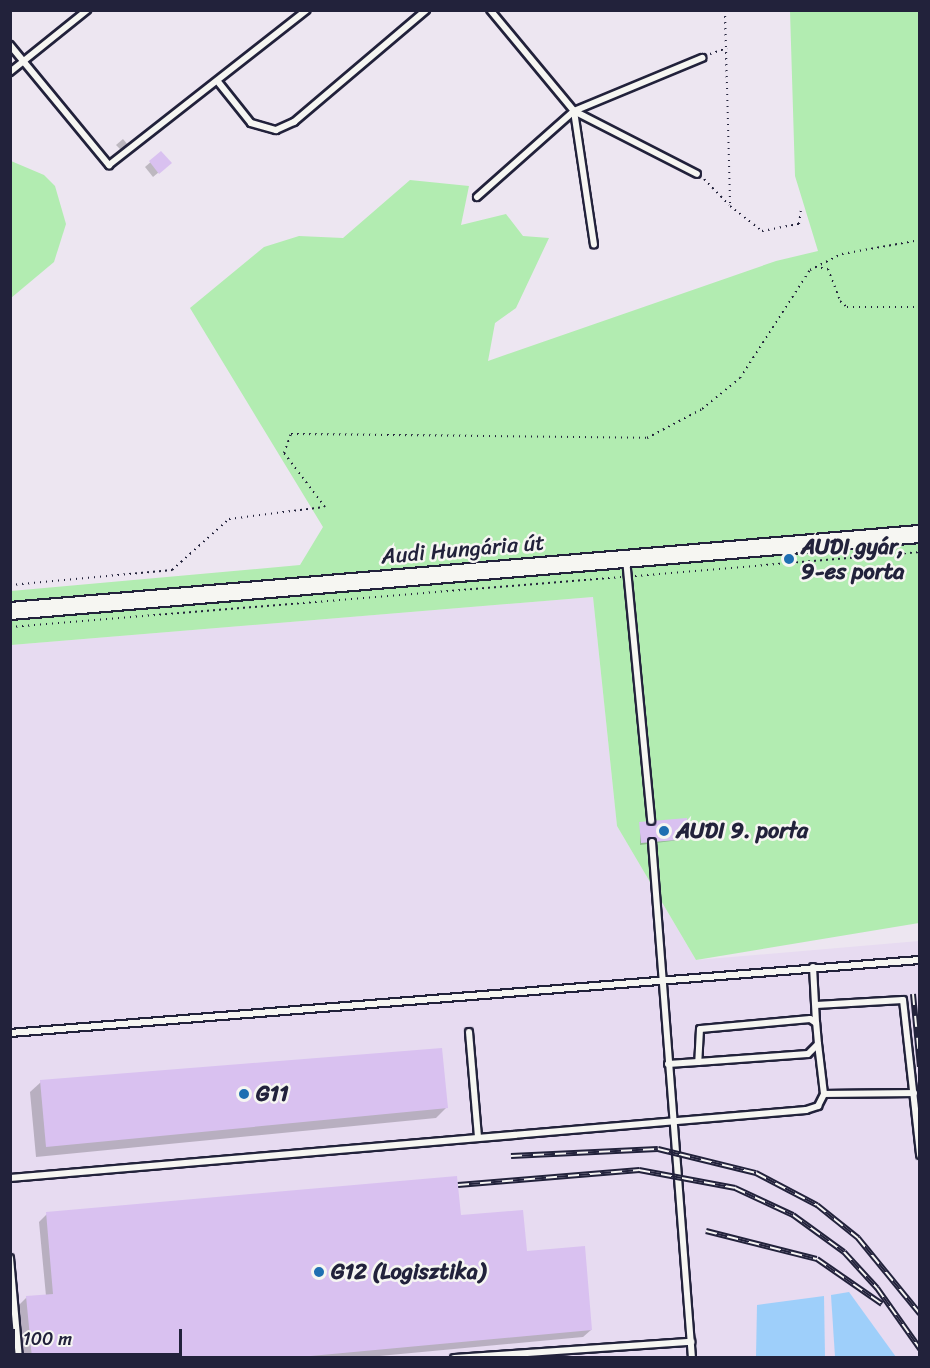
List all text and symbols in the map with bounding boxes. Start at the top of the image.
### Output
street label: Audi Hungária út [380,529,546,569]
place label: AUDI gyár, 9-es porta [801,533,904,584]
marker: AUDI gyár, 9-es porta [782,552,796,566]
place label: AUDI 9. porta [676,818,808,844]
marker: AUDI 9. porta [657,824,671,838]
place label: G11 [256,1081,289,1107]
marker: G11 [237,1087,251,1101]
place label: G12 (Logisztika) [331,1259,486,1285]
marker: G12 (Logisztika) [312,1265,326,1279]
scale bar [15,1317,184,1355]
text: 100 m [23,1323,72,1355]

